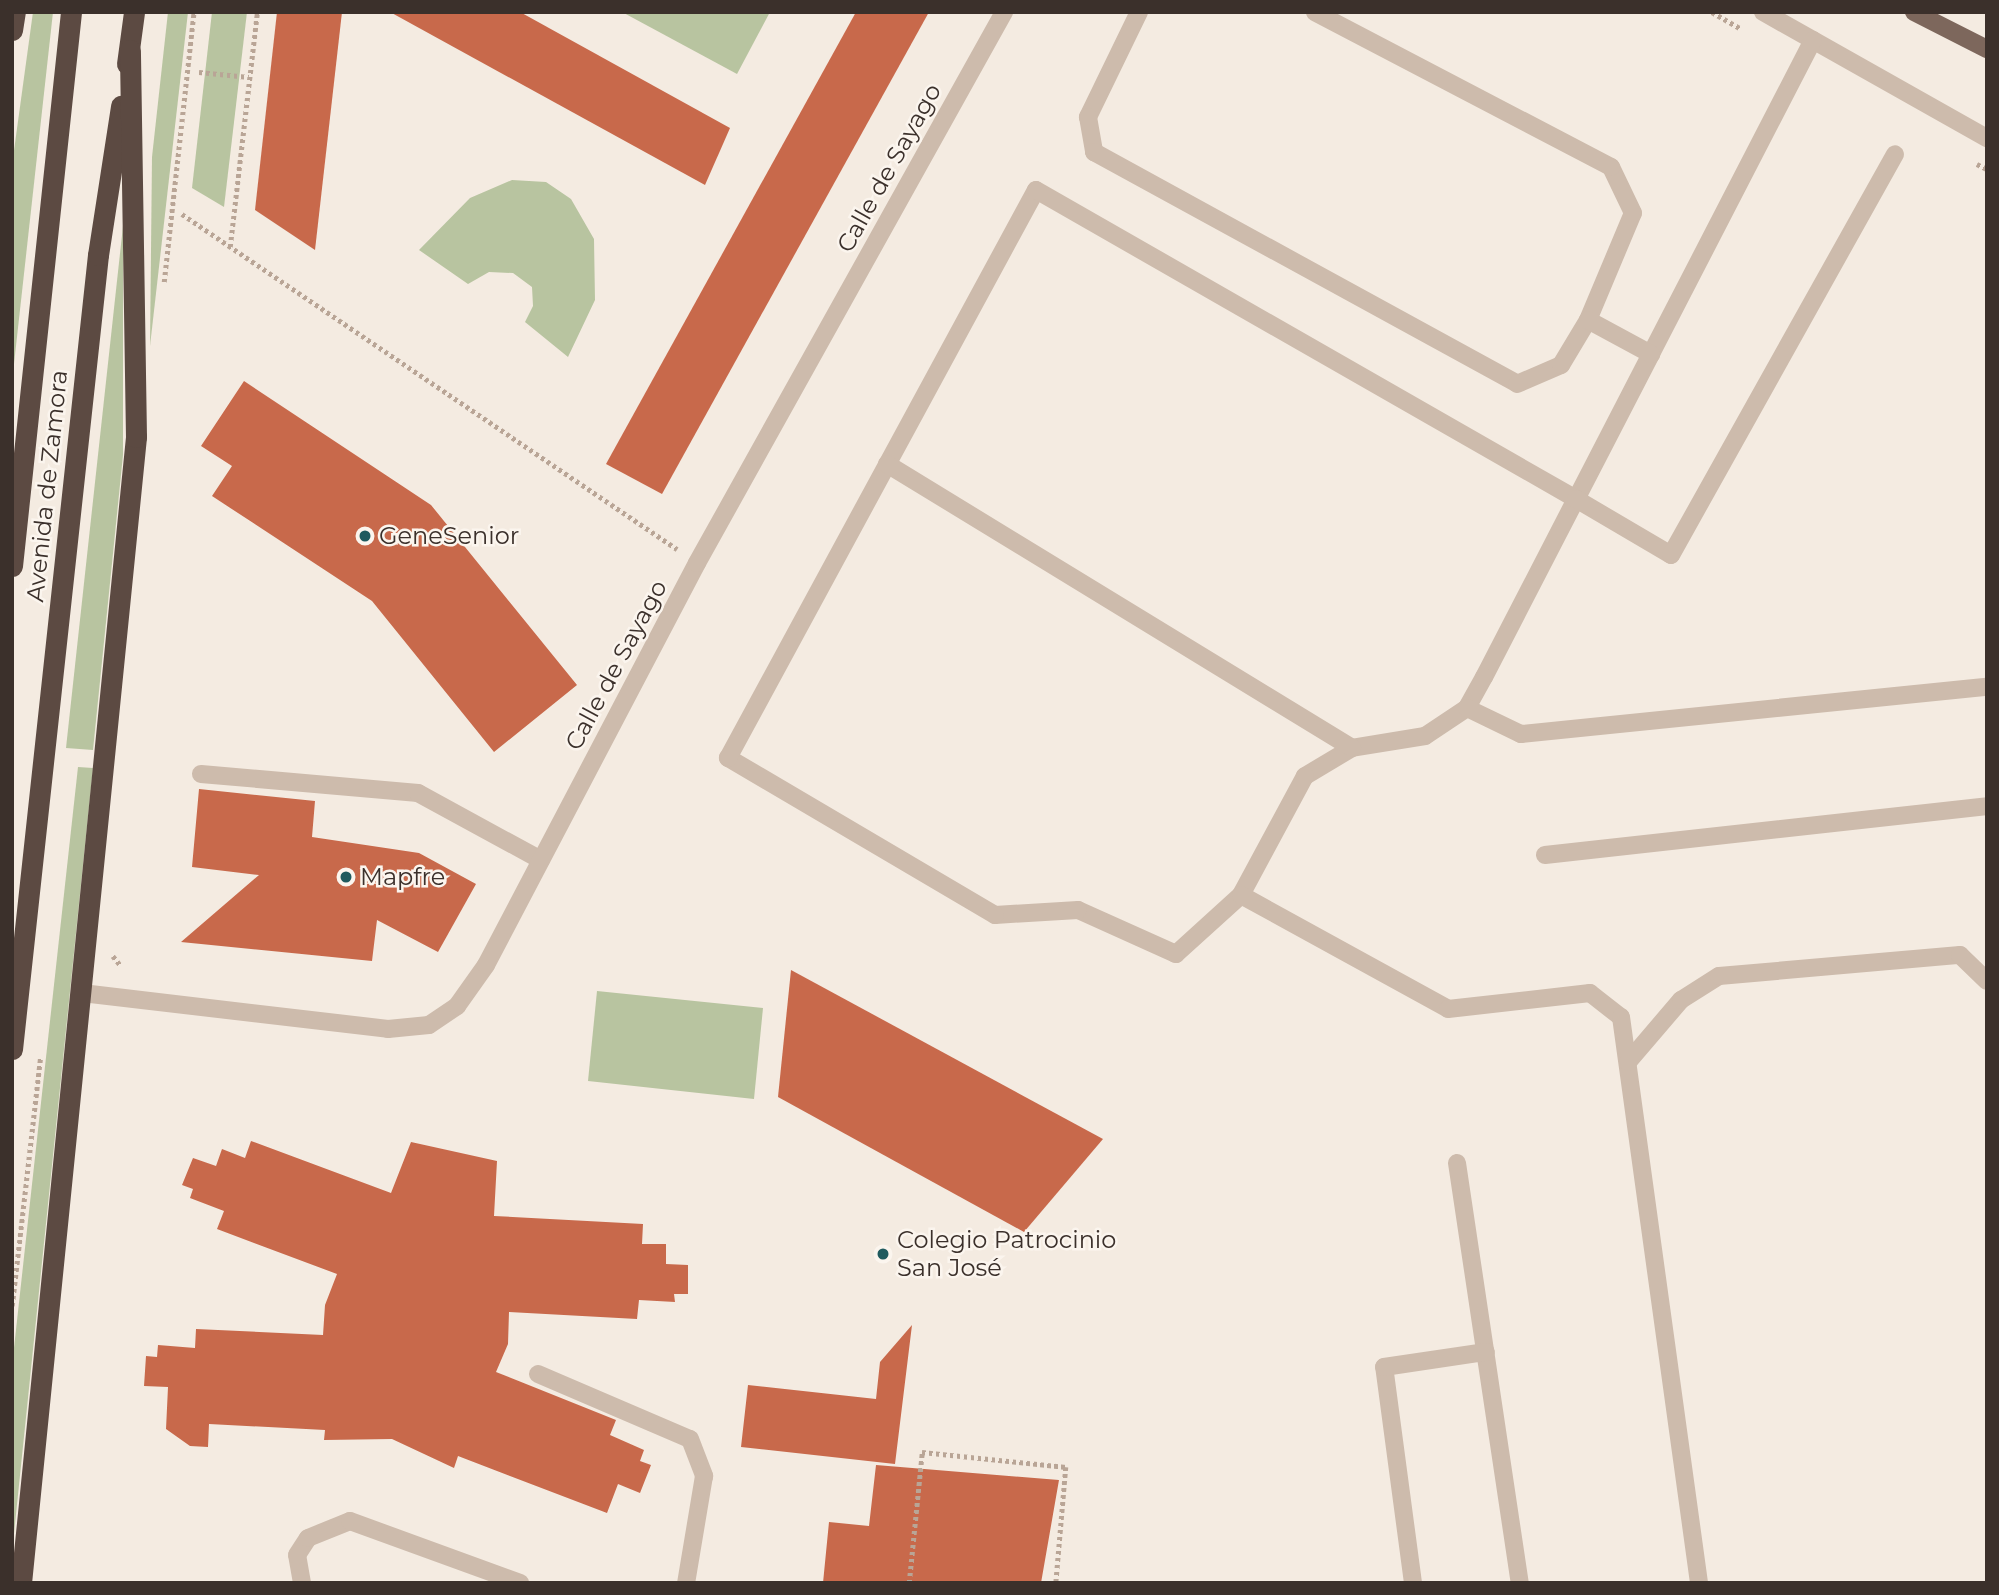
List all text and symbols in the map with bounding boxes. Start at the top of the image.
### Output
street label: Calle de Sayago [831,79,947,257]
street label: Avenida de Zamora [20,368,74,604]
place label: GeneSenior [379,522,519,550]
marker: GeneSenior [357,528,373,544]
street label: Calle de Sayago [559,575,673,755]
place label: Mapfre [360,863,445,891]
marker: Mapfre [338,869,354,885]
place label: Colegio Patrocinio San José [897,1226,1116,1282]
marker: Colegio Patrocinio San José [875,1246,891,1262]

